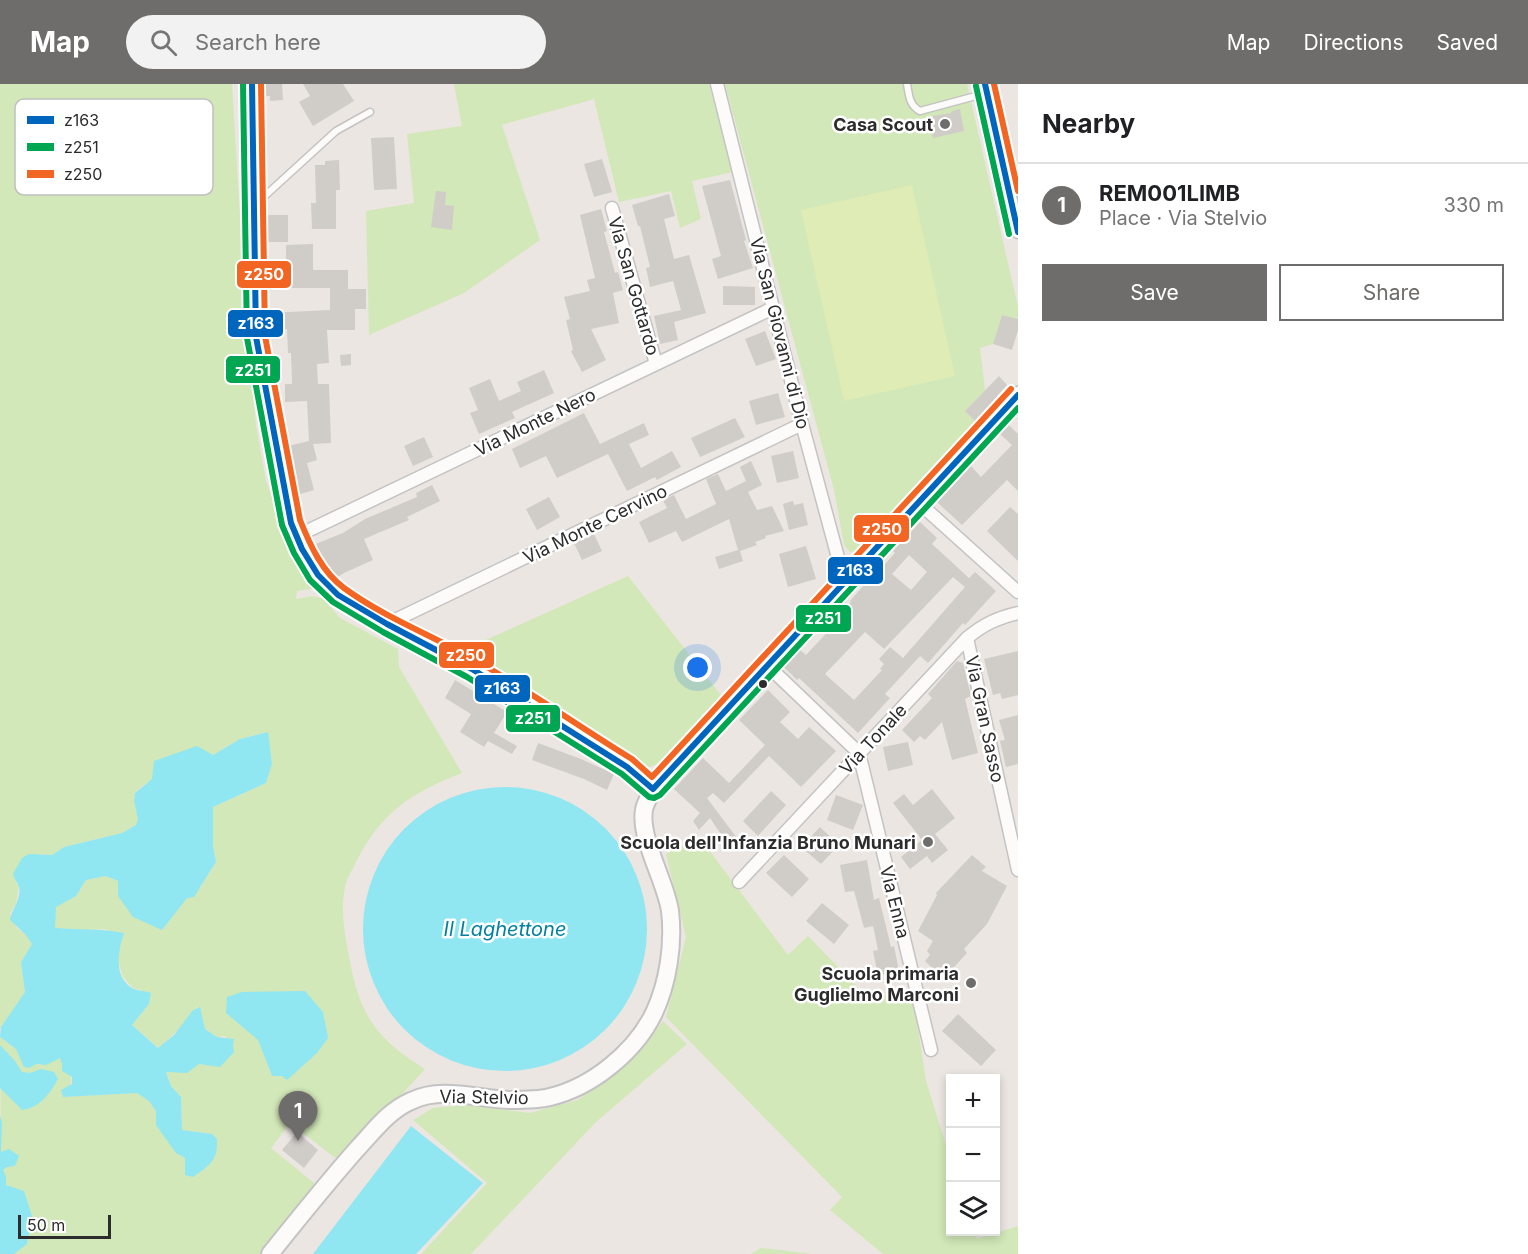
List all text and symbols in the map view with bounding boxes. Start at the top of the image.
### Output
search box [126,15,546,69]
text: Map [30,25,90,59]
icon: search [147,26,180,59]
text: Search here [195,29,321,55]
text: Map [1227,30,1270,55]
text: Directions [1303,30,1404,55]
text: Saved [1437,30,1498,55]
legend [15,99,213,195]
text: Nearby [1042,108,1135,139]
text: z163 [64,110,99,130]
place label: Casa Scout [833,114,933,135]
marker: Casa Scout [938,117,952,131]
text: z251 [64,137,99,157]
text: z250 [64,164,102,184]
text: REM001LIMB [1099,180,1240,206]
text: 1 [1057,193,1066,217]
text: 330 m [1444,193,1504,217]
text: Place · Via Stelvio [1099,206,1267,230]
street label: Via San Gottardo [604,214,664,358]
street label: Via San Giovanni di Dio [746,235,814,431]
line badge: z250 [236,260,292,289]
text: z250 [244,264,284,284]
button: Save [1042,264,1267,321]
button: Share [1279,264,1504,321]
line badge: z163 [227,309,284,338]
text: z163 [238,313,274,333]
line badge: z251 [225,355,281,384]
text: z251 [235,360,271,380]
street label: Via Monte Nero [471,384,599,460]
street label: Via Monte Cervino [520,480,670,568]
line badge: z250 [853,514,910,543]
text: z250 [862,519,902,539]
line badge: z163 [827,556,884,585]
text: z163 [837,560,873,580]
line badge: z251 [795,604,852,633]
text: z251 [805,608,841,628]
line badge: z250 [438,641,495,669]
text: z250 [446,645,486,665]
your location [683,653,712,682]
street label: Via Gran Sasso [961,654,1009,784]
line badge: z163 [474,674,531,703]
text: z163 [484,678,520,698]
unlabelled marker [757,678,769,690]
street label: Via Tonale [835,699,911,779]
line badge: z251 [505,704,561,733]
text: z251 [515,708,551,728]
place label: Scuola dell'Infanzia Bruno Munari [620,832,916,853]
marker: Scuola dell'Infanzia Bruno Munari [921,835,935,849]
street label: Via Enna [876,863,914,941]
water label: Il Laghettone [444,917,566,941]
place label: Scuola primaria Guglielmo Marconi [794,963,959,1005]
marker: Scuola primaria Guglielmo Marconi [964,976,978,990]
map controls [946,1074,1000,1236]
button: + [946,1074,1000,1128]
street label: Via Stelvio [439,1086,529,1108]
pin: 1 [278,1092,318,1141]
button: − [946,1128,1000,1182]
button: layers [946,1182,1000,1236]
scale bar [18,1212,111,1240]
text: 50 m [27,1215,65,1235]

